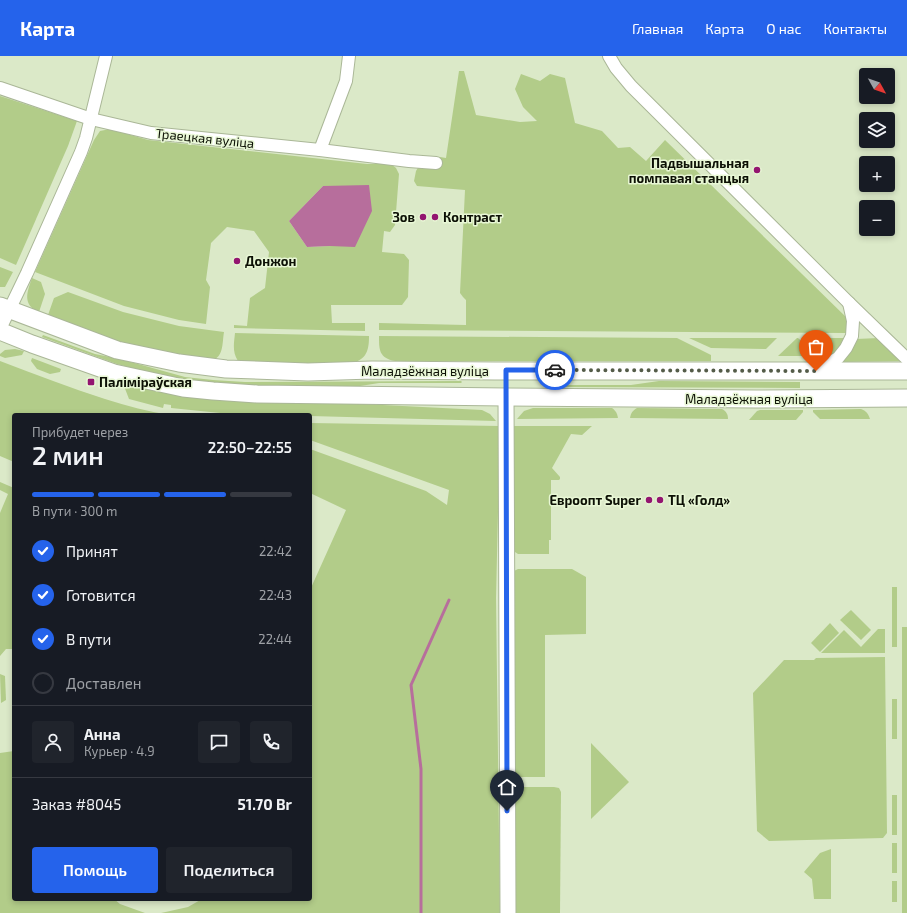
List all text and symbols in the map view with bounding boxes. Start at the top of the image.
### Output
text: Карта [20,17,75,40]
text: Главная [632,20,683,37]
text: Карта [705,20,744,37]
text: О нас [766,20,802,37]
text: Контакты [824,20,887,37]
north arrow [859,68,895,104]
map controls [859,68,895,236]
button: layers [859,112,895,148]
street label: Траецкая вуліца [155,125,255,151]
place label: Падвышальная помпавая станцыя [629,155,749,186]
button: + [859,156,895,192]
marker: Падвышальная помпавая станцыя [752,165,762,175]
button: − [859,200,895,236]
place label: Зов [392,209,415,225]
place label: Контраст [443,209,502,225]
marker: Зов [418,212,428,222]
marker: Контраст [430,212,440,222]
place label: Донжон [245,253,296,269]
marker: Донжон [232,256,242,266]
pin [799,330,833,371]
icon: bag [805,336,827,358]
courier [535,350,575,390]
icon: car [544,359,566,381]
street label: Маладзёжная вуліца [361,363,489,379]
place label: Паліміраўская [99,374,192,390]
marker: Паліміраўская [86,377,96,387]
street label: Маладзёжная вуліца [685,391,813,407]
text: Прибудет через [32,424,128,440]
text: 22:50–22:55 [208,438,292,456]
text: 2 мин [32,439,104,470]
place label: Евроопт Super [550,492,641,508]
place label: ТЦ «Голд» [668,492,730,508]
marker: Евроопт Super [644,495,654,505]
marker: ТЦ «Голд» [655,495,665,505]
text: В пути · 300 m [32,503,117,519]
icon: check [32,540,54,562]
text: Принят [66,542,118,560]
text: 22:42 [259,543,292,559]
icon: check [32,584,54,606]
text: Готовится [66,586,136,604]
text: 22:43 [259,587,292,603]
icon: check [32,628,54,650]
text: В пути [66,630,111,648]
text: 22:44 [258,631,292,647]
text: Доставлен [66,674,142,692]
button: person [32,721,74,763]
button: chat [198,721,240,763]
button: phone [250,721,292,763]
text: Анна [84,725,121,743]
text: Курьер · 4.9 [84,743,155,759]
pin [490,770,524,811]
icon: home [496,776,518,798]
text: Заказ #8045 [32,795,121,813]
text: 51.70 Br [237,795,292,813]
button: Помощь [32,847,158,893]
button: Поделиться [166,847,292,893]

